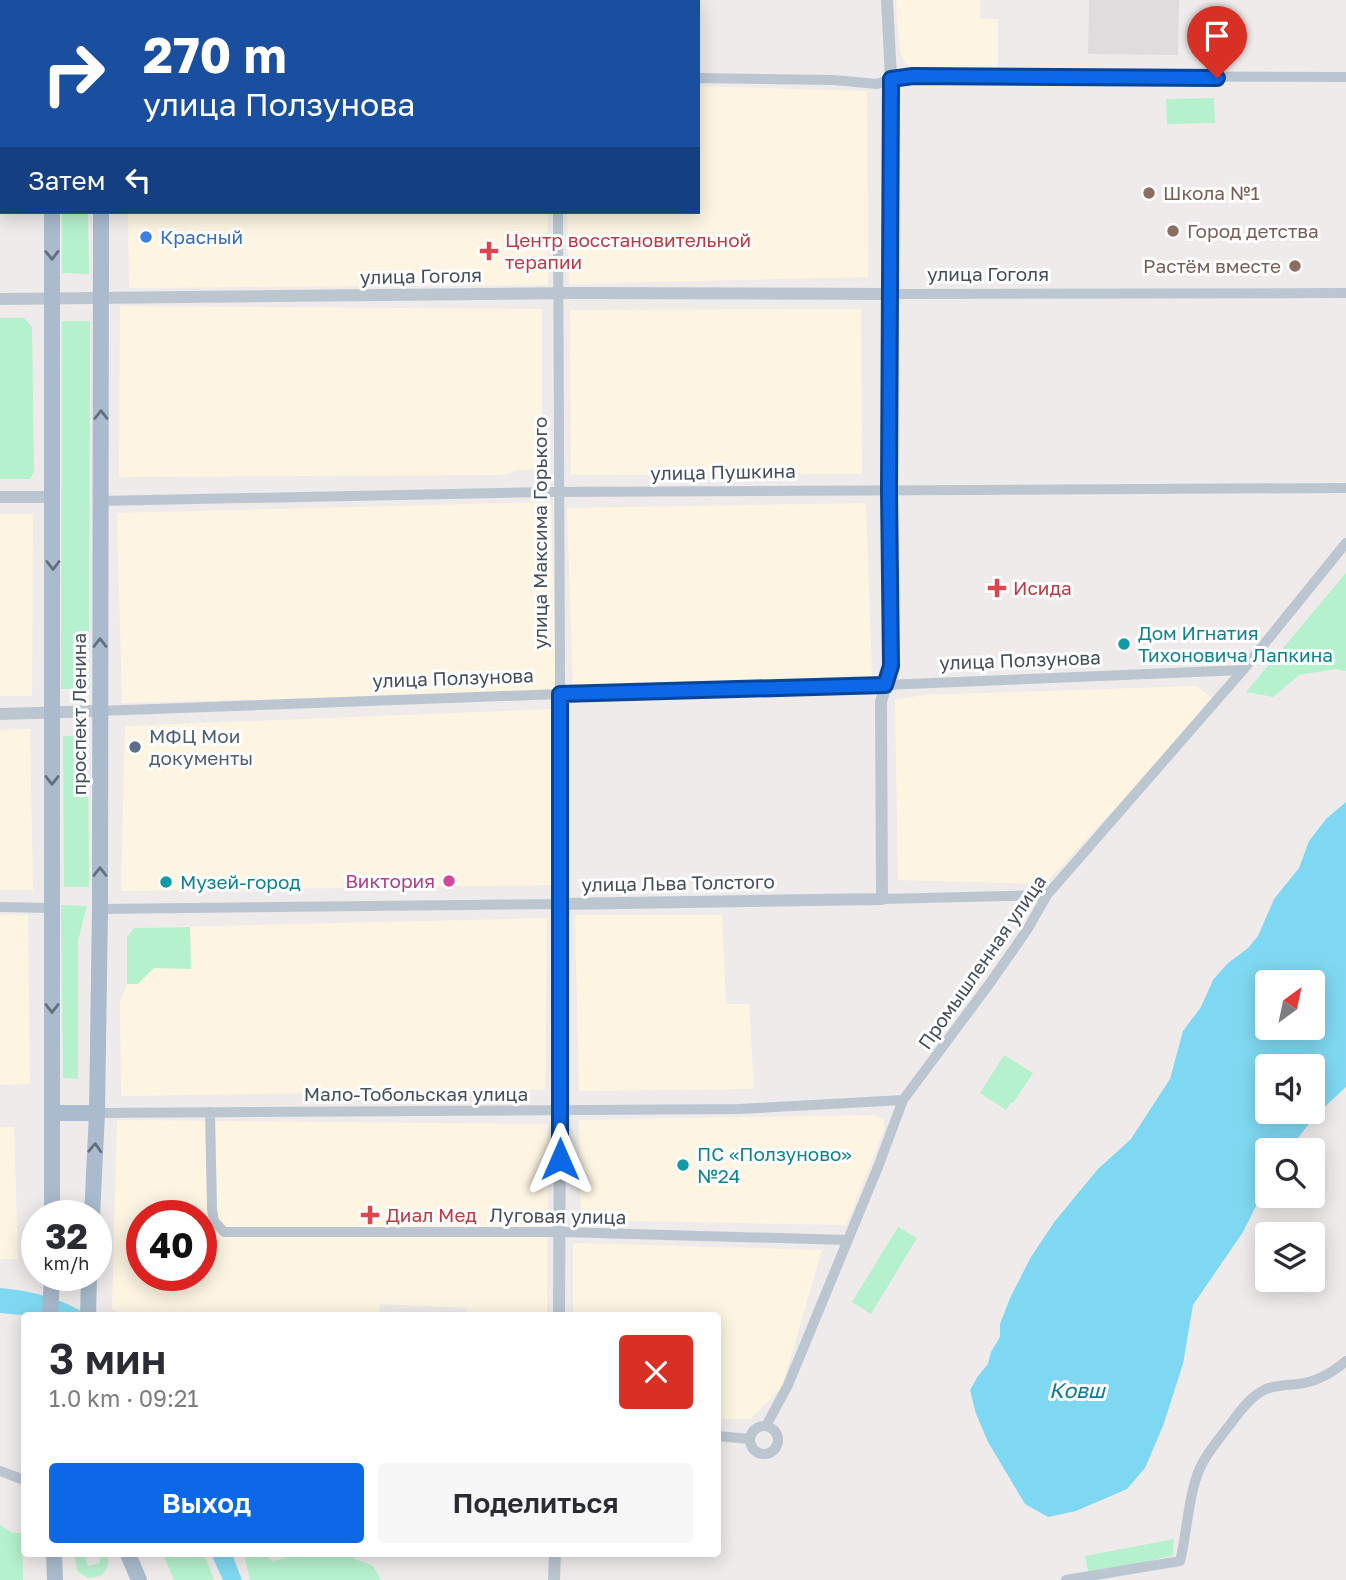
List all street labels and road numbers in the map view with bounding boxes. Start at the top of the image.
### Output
street label: улица Гоголя [927,262,1049,285]
street label: улица Гоголя [360,263,482,288]
street label: улица Максима Горького [528,417,551,649]
street label: улица Пушкина [650,459,796,484]
street label: проспект Ленина [67,633,90,795]
street label: улица Ползунова [939,645,1101,674]
street label: улица Ползунова [372,663,534,692]
street label: улица Льва Толстого [581,869,775,896]
street label: Промышленная улица [913,870,1051,1053]
street label: Мало-Тобольская улица [304,1082,528,1105]
street label: Луговая улица [489,1203,627,1228]

